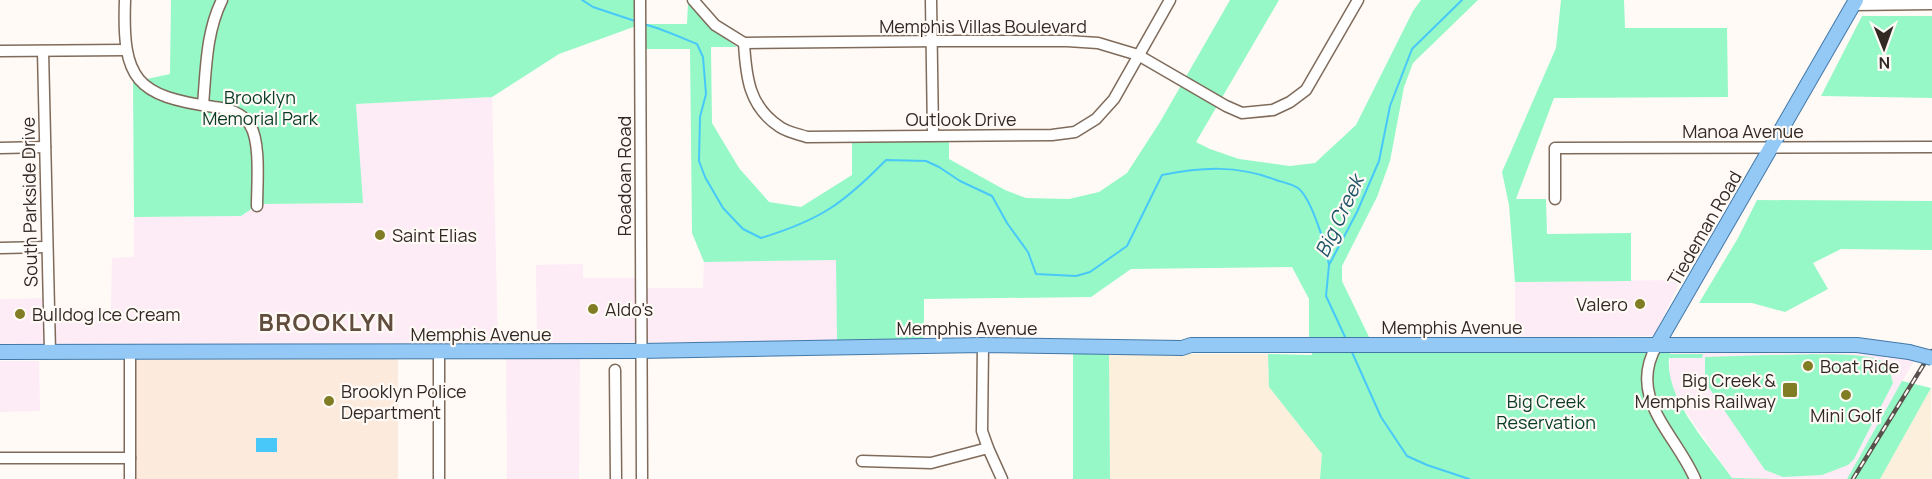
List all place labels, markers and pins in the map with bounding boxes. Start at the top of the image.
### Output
place label: Saint Elias [392,223,477,247]
marker: Saint Elias [373,228,387,242]
place label: Valero [1576,292,1628,316]
place label: Aldo's [605,297,653,321]
marker: Valero [1633,297,1647,311]
place label: Bulldog Ice Cream [32,302,181,326]
marker: Aldo's [586,302,600,316]
marker: Bulldog Ice Cream [13,307,27,321]
place label: Boat Ride [1820,354,1899,378]
marker: Boat Ride [1801,359,1815,373]
place label: Big Creek & Memphis Railway [1635,368,1776,413]
place label: Brooklyn Police Department [341,379,467,424]
marker: Big Creek & Memphis Railway [1781,381,1799,399]
marker: Mini Golf [1839,388,1853,402]
marker: Brooklyn Police Department [322,394,336,408]
place label: Mini Golf [1810,403,1882,427]

